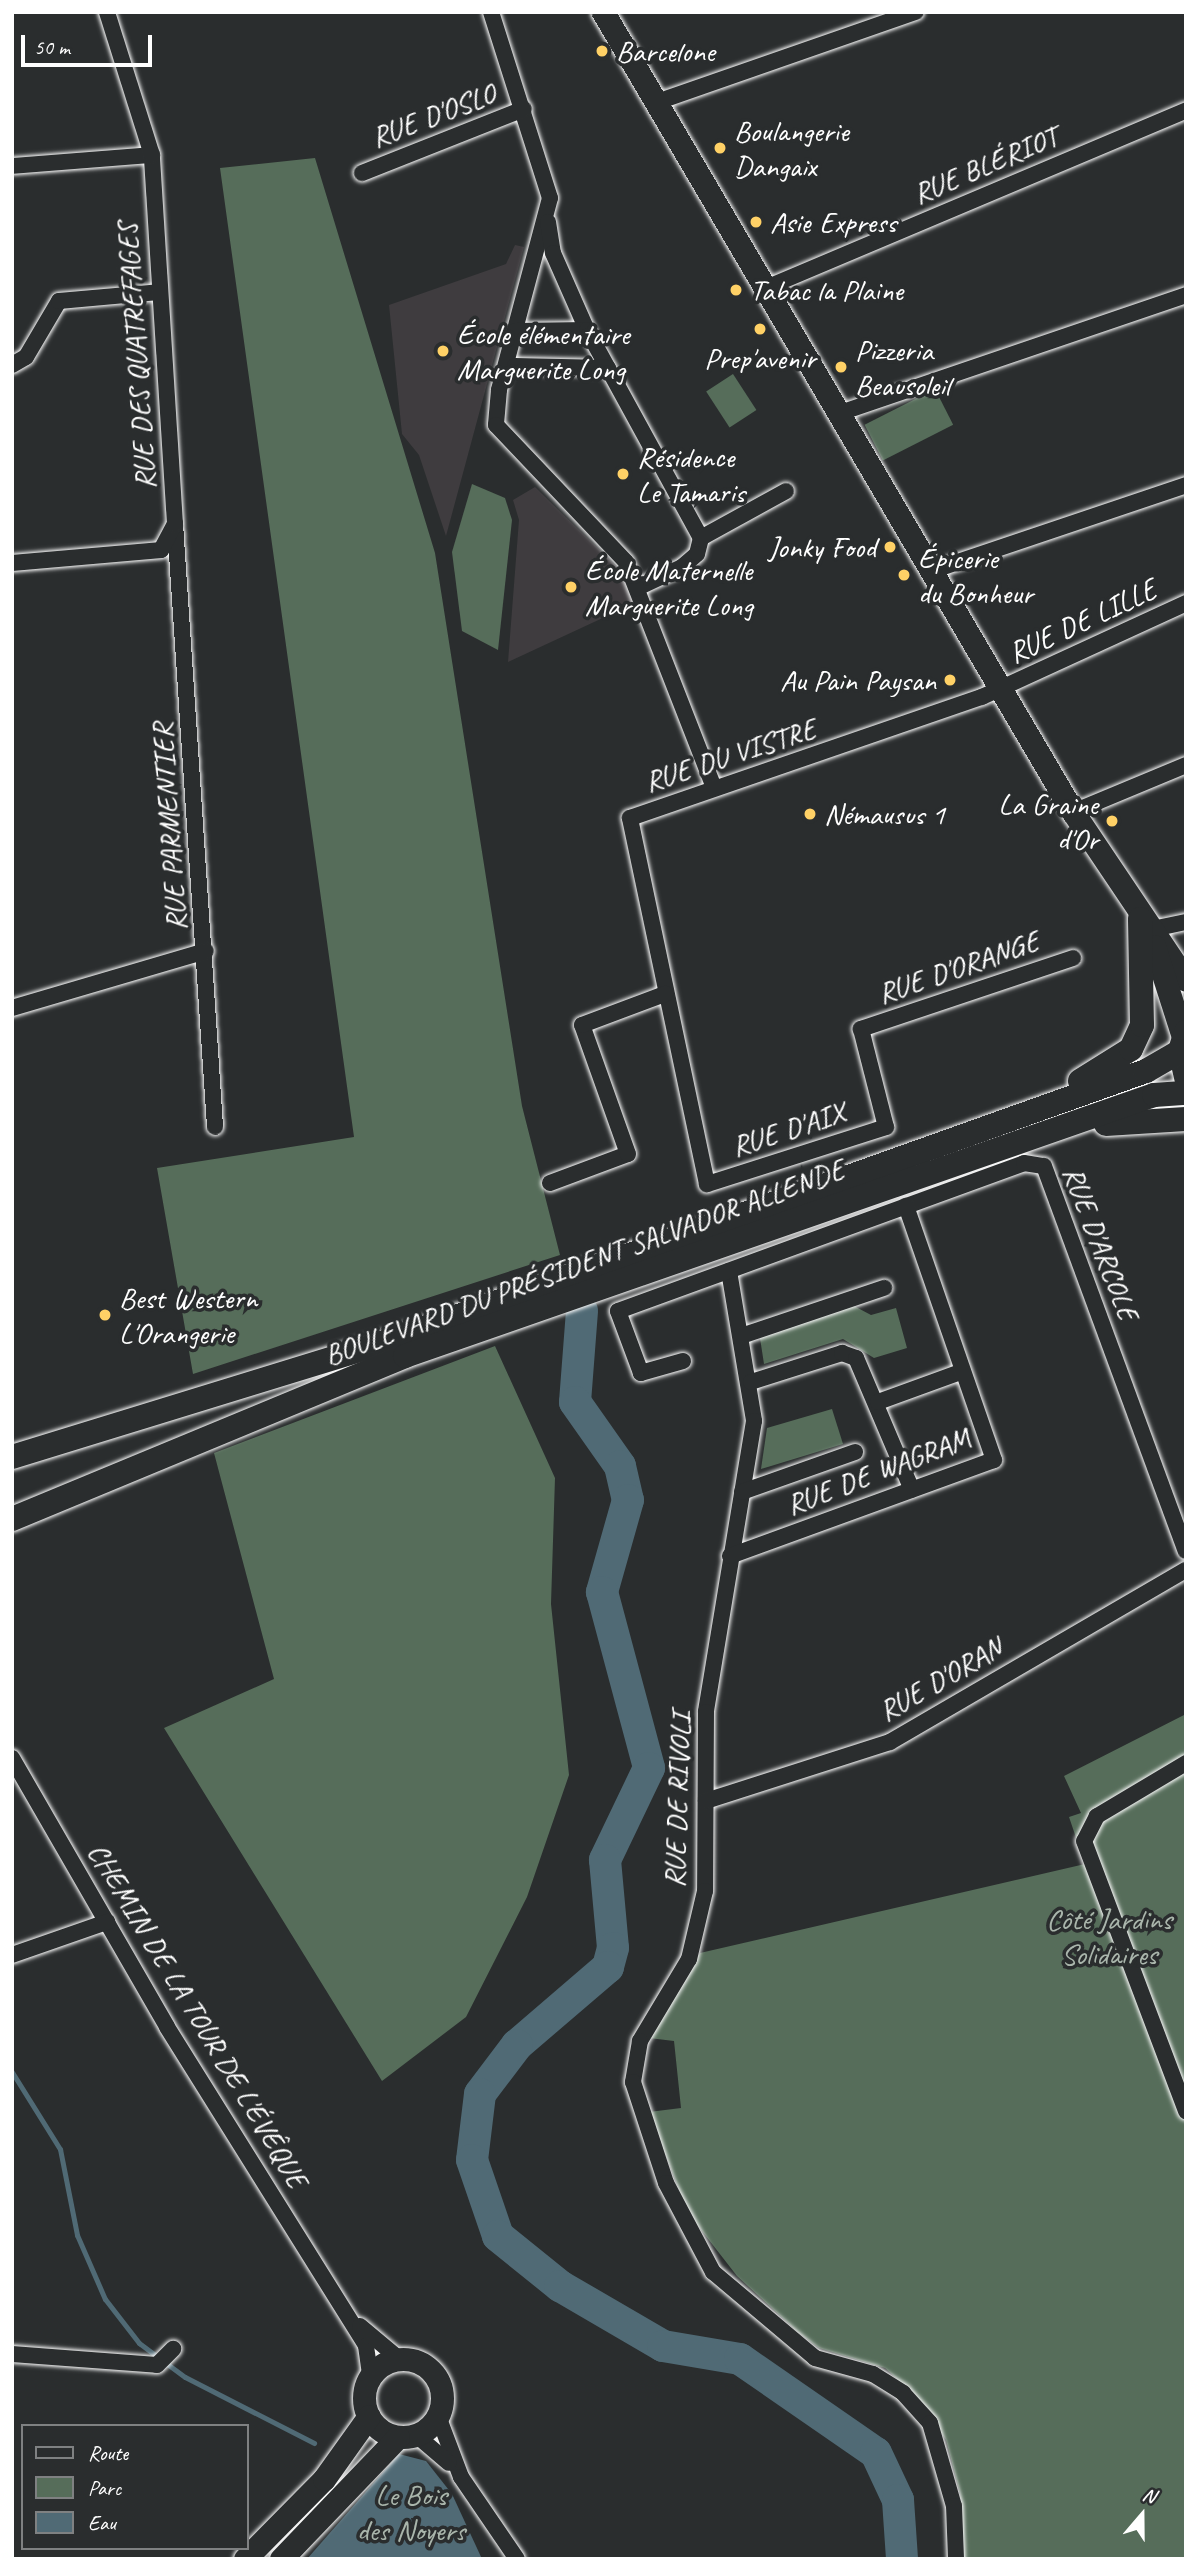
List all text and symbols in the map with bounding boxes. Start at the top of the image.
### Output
scale bar [24,21,156,65]
place label: Barcelone [616,33,715,69]
text: 50 m [34,34,70,60]
marker: Barcelone [594,43,610,59]
street label: RUE D'OSLO [366,75,500,155]
place label: Boulangerie Dangaix [734,113,849,184]
street label: RUE BLÉRIOT [907,118,1063,212]
marker: Boulangerie Dangaix [712,140,728,156]
place label: Asie Express [770,204,896,240]
marker: Asie Express [748,214,764,230]
street label: RUE DES QUATREFAGES [109,221,163,491]
place label: Tabac la Plaine [750,272,904,308]
marker: Tabac la Plaine [728,282,744,298]
place label: École élémentaire Marguerite Long [457,316,629,386]
marker: Prep'avenir [752,321,768,337]
place label: Pizzeria Beausoleil [855,332,950,402]
place label: Prep'avenir [704,340,816,376]
marker: École élémentaire Marguerite Long [435,343,451,359]
marker: Pizzeria Beausoleil [833,359,849,375]
place label: Résidence Le Tamaris [637,439,746,510]
marker: Résidence Le Tamaris [615,466,631,482]
place label: Jonky Food [769,529,876,565]
marker: Jonky Food [882,539,898,555]
place label: Épicerie du Bonheur [918,540,1033,610]
place label: École Maternelle Marguerite Long [585,552,753,622]
marker: Épicerie du Bonheur [896,567,912,583]
street label: RUE DE LILLE [1003,572,1161,670]
marker: École Maternelle Marguerite Long [563,579,579,595]
place label: Au Pain Paysan [779,662,936,698]
marker: Au Pain Paysan [942,672,958,688]
street label: RUE DU VISTRE [639,710,821,800]
street label: RUE PARMENTIER [144,722,194,932]
place label: La Graine d'Or [998,786,1098,856]
place label: Némausus 1 [824,796,945,832]
marker: Némausus 1 [802,806,818,822]
marker: La Graine d'Or [1104,813,1120,829]
street label: RUE D'ORANGE [873,923,1043,1011]
street label: RUE D'AIX [727,1094,849,1164]
street label: BOULEVARD DU PRÉSIDENT SALVADOR ALLENDE [318,1151,850,1373]
street label: RUE D'ARCOLE [1055,1161,1147,1325]
place label: Best Western L'Orangerie [119,1280,258,1350]
marker: Best Western L'Orangerie [97,1307,113,1323]
street label: RUE DE WAGRAM [780,1419,976,1523]
street label: RUE D'ORAN [872,1629,1008,1729]
street label: RUE DE RIVOLI [656,1712,698,1888]
street label: CHEMIN DE LA TOUR DE L'ÉVÊQUE [80,1835,316,2195]
park label: Côté Jardins Solidaires [1046,1901,1172,1972]
legend [21,2424,248,2550]
text: Route [88,2440,128,2466]
text: Parc [88,2475,121,2501]
park label: Le Bois des Noyers [357,2477,465,2548]
north arrow [1107,2480,1177,2550]
text: N [1140,2482,1159,2509]
text: Eau [88,2510,116,2536]

